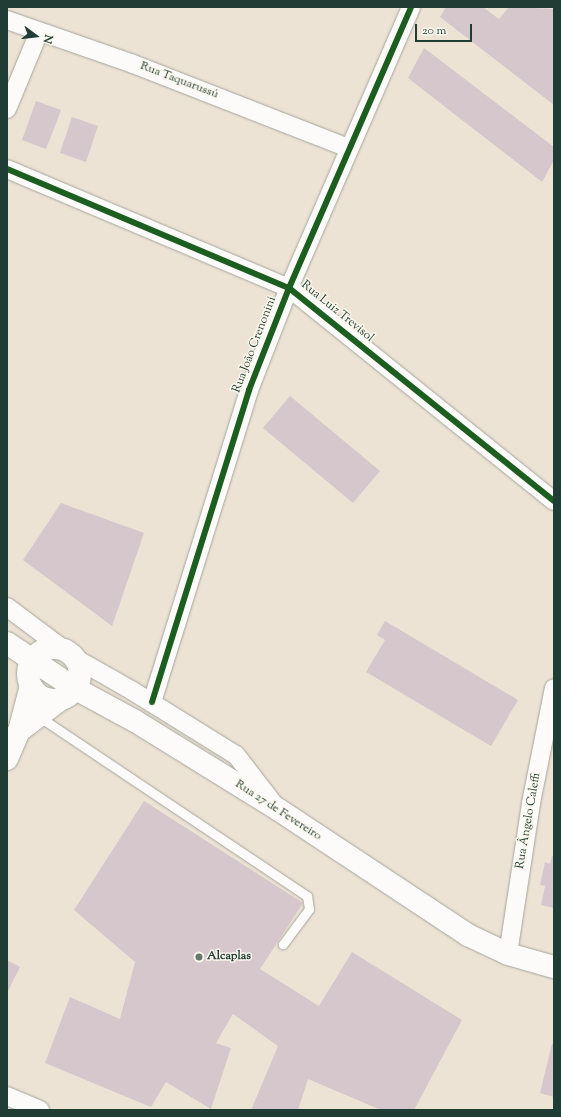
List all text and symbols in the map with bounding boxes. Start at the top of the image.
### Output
north arrow [16,16,56,56]
scale bar [417,16,474,42]
text: 20 m [422,22,446,40]
text: N [39,33,56,45]
street label: Rua Taquarussú [138,59,220,103]
street label: Rua Luiz Trevisol [298,278,376,346]
street label: Rua João Crenonini [230,295,280,395]
street label: Rua Ângelo Caleffi [513,772,545,870]
street label: Rua 27 de Fevereiro [232,778,324,844]
place label: Alcaplas [207,950,251,964]
marker: Alcaplas [194,952,204,962]

